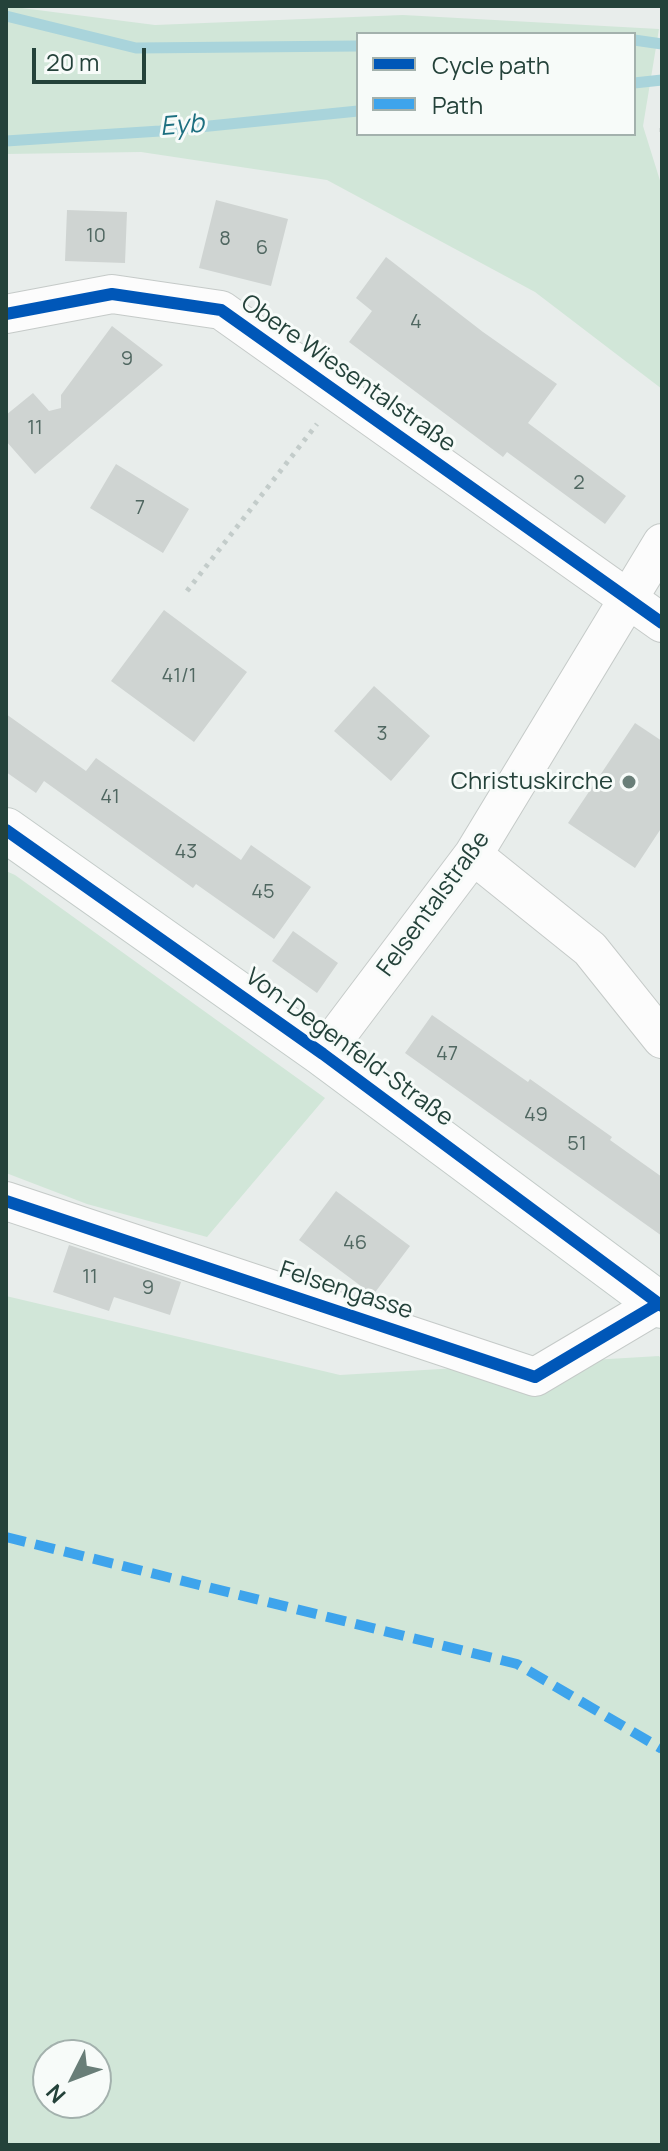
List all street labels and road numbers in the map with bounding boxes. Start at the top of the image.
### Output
street label: Obere Wiesentalstraße [235,289,461,459]
street label: Felsentalstraße [372,826,496,982]
street label: Von-Degenfeld-Straße [239,963,459,1133]
street label: Felsengasse [276,1256,416,1326]

